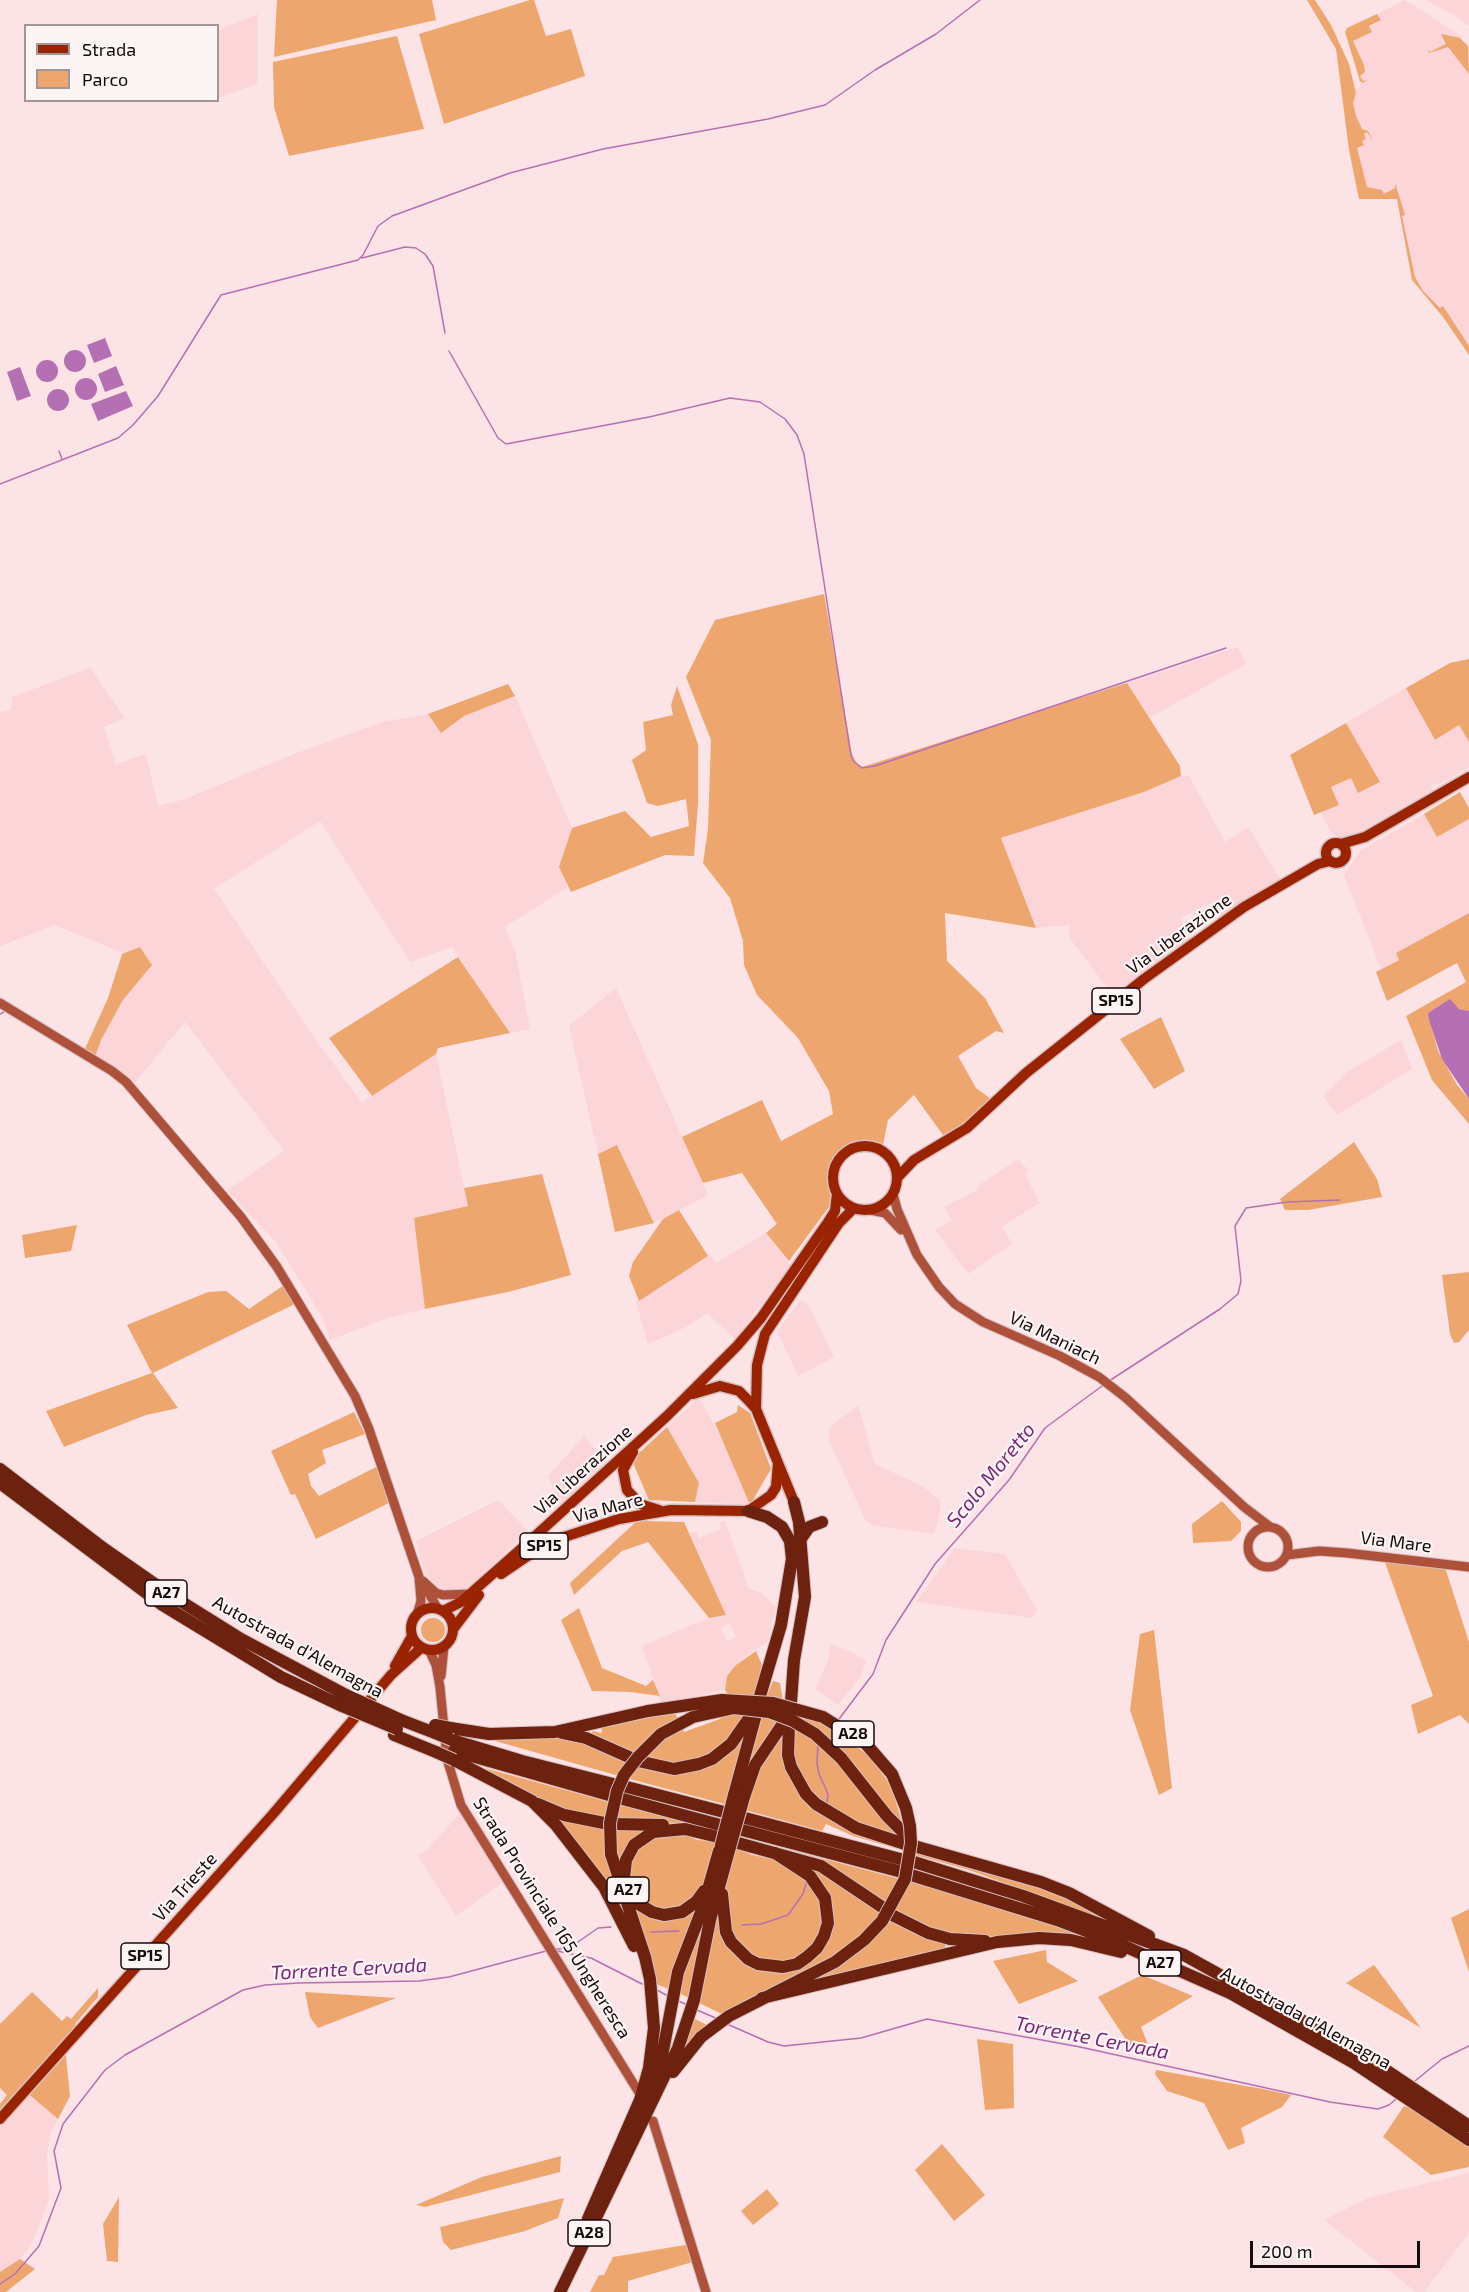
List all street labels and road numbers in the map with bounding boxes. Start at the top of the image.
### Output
street label: Via Liberazione [1122,889,1236,979]
road number: SP15 [1092,988,1140,1014]
street label: Via Maniach [1006,1307,1104,1369]
street label: Via Liberazione [530,1420,636,1520]
street label: Via Mare [571,1488,645,1528]
street label: Via Mare [1359,1527,1433,1557]
road number: SP15 [520,1533,568,1559]
road number: A27 [145,1580,187,1606]
street label: Autostrada d'Alemagna [209,1591,387,1703]
road number: A28 [832,1721,874,1747]
street label: Strada Provinciale 165 Ungheresca [468,1793,636,2043]
street label: Via Trieste [148,1848,222,1926]
road number: A27 [607,1877,649,1903]
road number: SP15 [121,1943,169,1969]
road number: A27 [1139,1950,1181,1976]
street label: Autostrada d'Alemagna [1217,1962,1395,2074]
road number: A28 [568,2220,610,2246]

